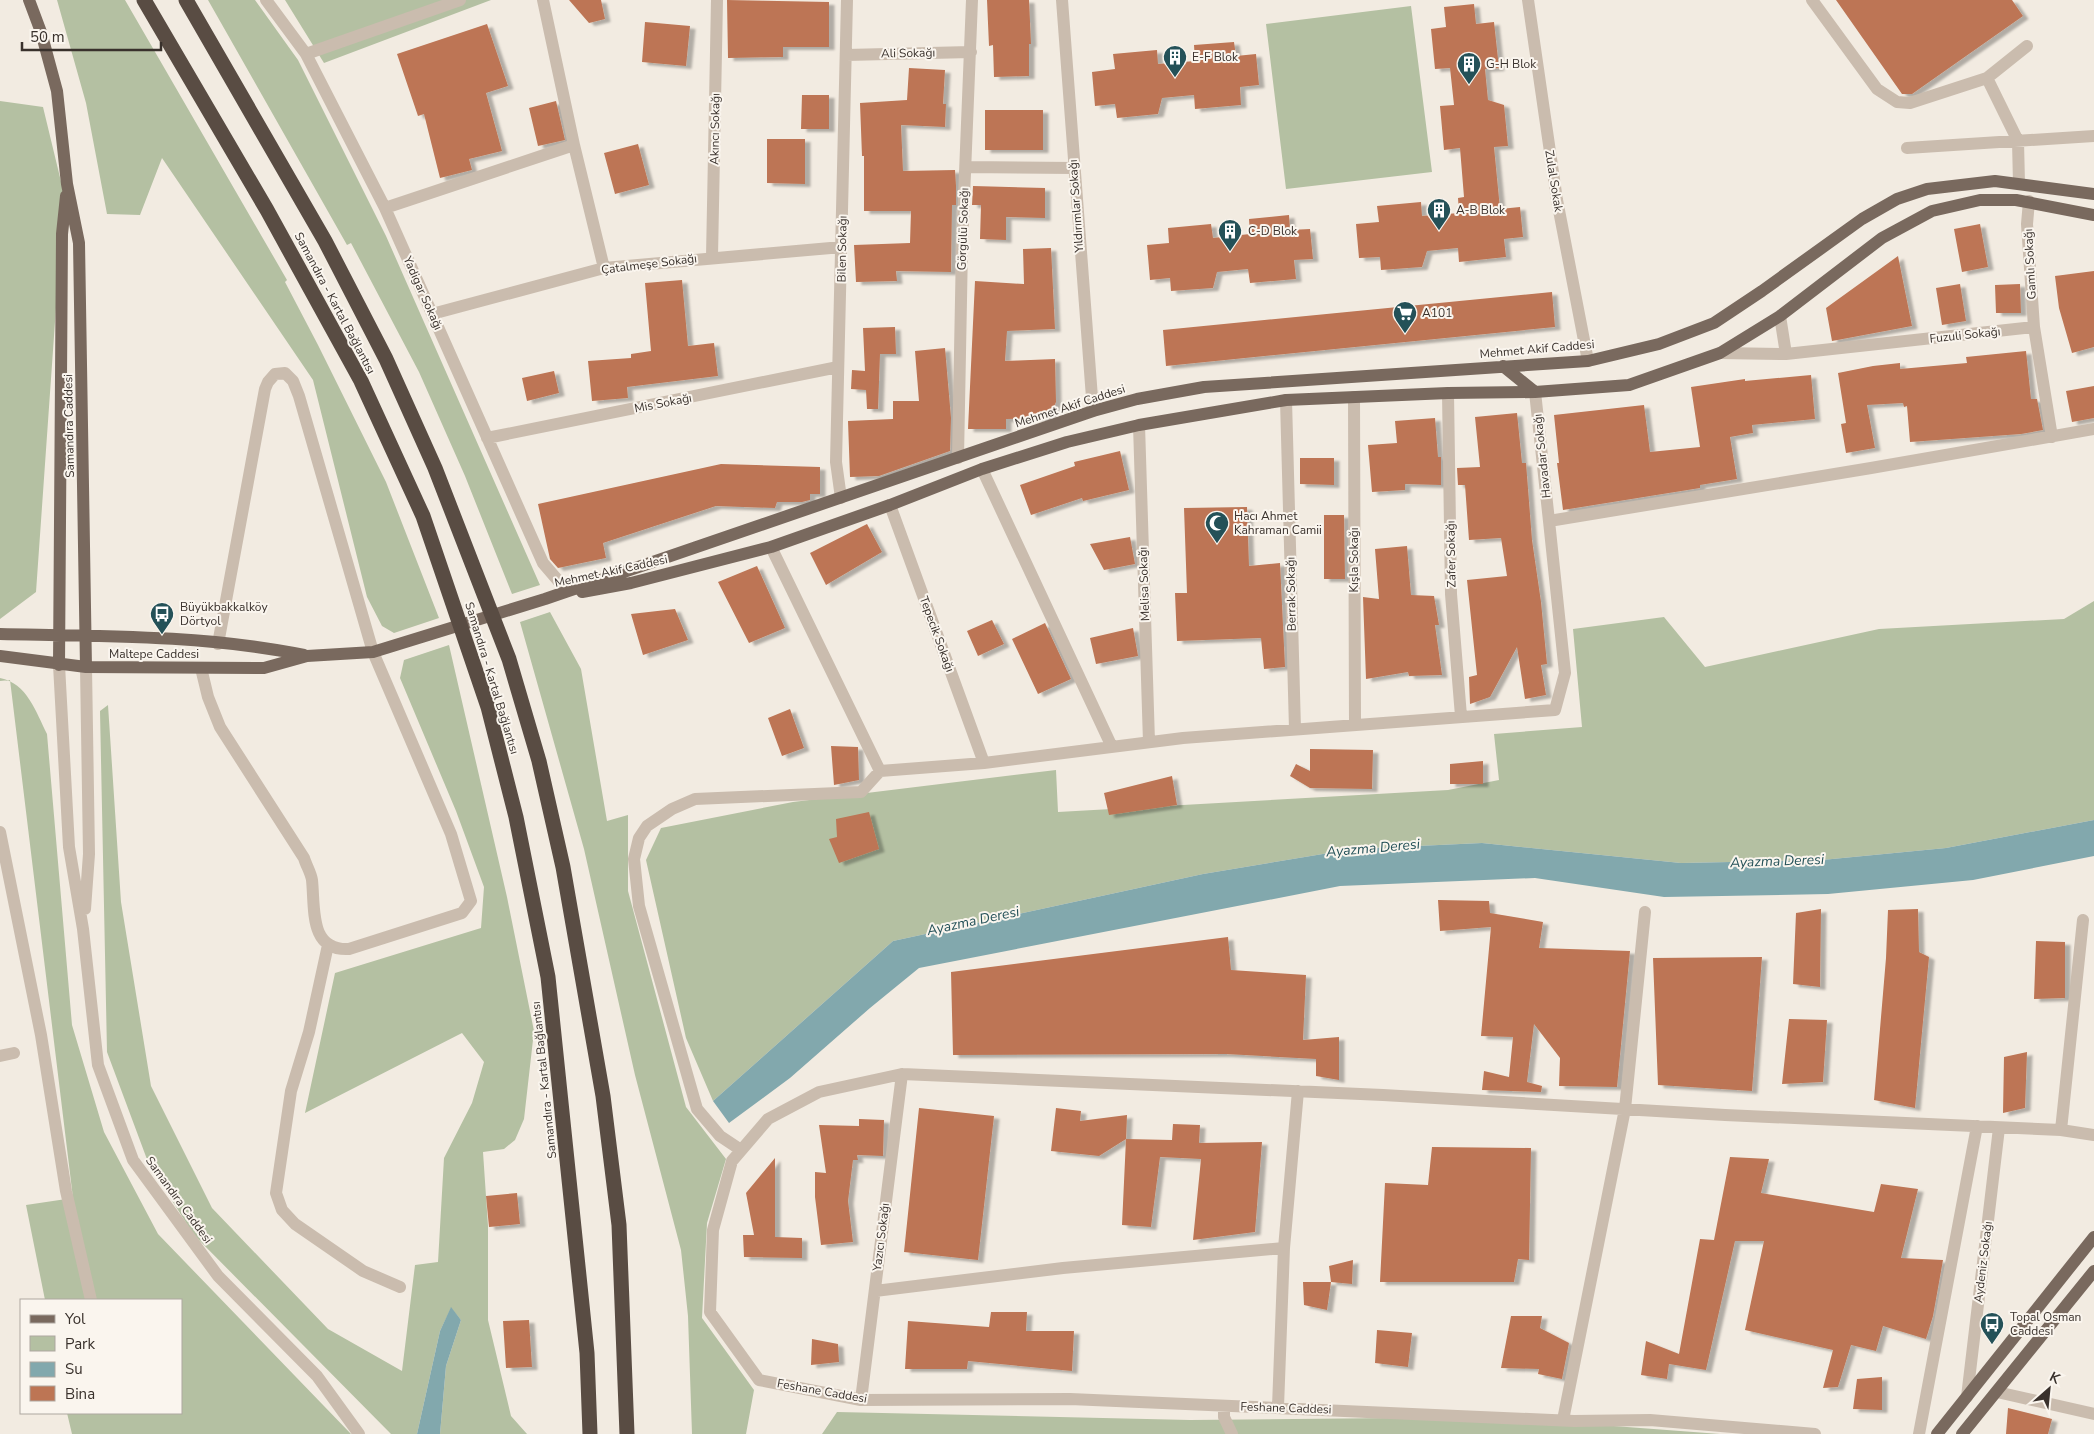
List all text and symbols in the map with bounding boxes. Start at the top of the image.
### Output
scale bar [22,20,161,52]
text: 50 m [30,27,65,47]
building icon: E-F Blok [1162,44,1188,78]
street label: Ali Sokağı [881,45,935,61]
place label: E-F Blok [1192,49,1239,65]
building icon: G-H Blok [1456,51,1482,85]
place label: G-H Blok [1486,56,1537,72]
street label: Akıncı Sokağı [706,93,724,165]
street label: Zulal Sokak [1541,149,1567,214]
street label: Yıldırımlar Sokağı [1065,159,1087,254]
street label: Görgülü Sokağı [954,187,972,271]
building icon: A-B Blok [1426,197,1452,231]
place label: A-B Blok [1456,202,1506,218]
street label: Bilen Sokağı [833,215,851,283]
building icon: C-D Blok [1217,218,1243,252]
place label: C-D Blok [1248,223,1298,239]
street label: Gamlı Sokağı [2020,228,2040,300]
street label: Samandıra - Kartal Bağlantısı [291,229,379,377]
street label: Çatalmeşe Sokağı [600,250,698,278]
street label: Yadigar Sokağı [399,253,446,332]
supermarket icon: A101 [1392,300,1418,334]
place label: A101 [1422,305,1452,321]
street label: Fuzuli Sokağı [1929,323,2001,347]
street label: Mehmet Akif Caddesi [1479,336,1595,362]
street label: Samandıra Caddesi [60,374,78,478]
street label: Mehmet Akif Caddesi [1013,381,1127,431]
street label: Mis Sokağı [633,390,693,416]
street label: Havadar Sokağı [1530,413,1554,499]
place label: Hacı Ahmet Kahraman Camii [1234,508,1322,538]
mosque icon: Hacı Ahmet Kahraman Camii [1204,510,1230,544]
street label: Zafer Sokağı [1442,520,1460,588]
street label: Kışla Sokağı [1346,527,1362,593]
street label: Melisa Sokağı [1135,547,1153,621]
street label: Mehmet Akif Caddesi [553,551,669,591]
street label: Berrak Sokağı [1282,557,1300,631]
street label: Tepecik Sokağı [916,594,958,674]
place label: Büyükbakkalköy Dörtyol [180,599,268,629]
street label: Samandıra - Kartal Bağlantısı [461,600,523,756]
bus stop icon: Büyükbakkalköy Dörtyol [149,601,175,635]
street label: Maltepe Caddesi [109,646,199,662]
water label: Ayazma Deresi [1324,834,1421,862]
water label: Ayazma Deresi [1729,850,1825,872]
water label: Ayazma Deresi [924,902,1022,940]
street label: Samandıra - Kartal Bağlantısı [528,1000,560,1160]
street label: Samandıra Caddesi [142,1153,216,1247]
street label: Yazıcı Sokağı [869,1202,893,1273]
street label: Aydeniz Sokağı [1970,1220,1996,1304]
legend [20,1299,182,1414]
text: Yol [64,1309,86,1329]
place label: Topal Osman Caddesi [2010,1309,2081,1339]
bus stop icon: Topal Osman Caddesi [1979,1311,2005,1345]
text: Park [65,1334,95,1354]
text: Su [65,1359,83,1379]
north arrow [2024,1364,2074,1414]
text: K [2046,1367,2064,1389]
street label: Feshane Caddesi [776,1375,868,1407]
text: Bina [65,1384,95,1404]
street label: Feshane Caddesi [1240,1398,1332,1418]

